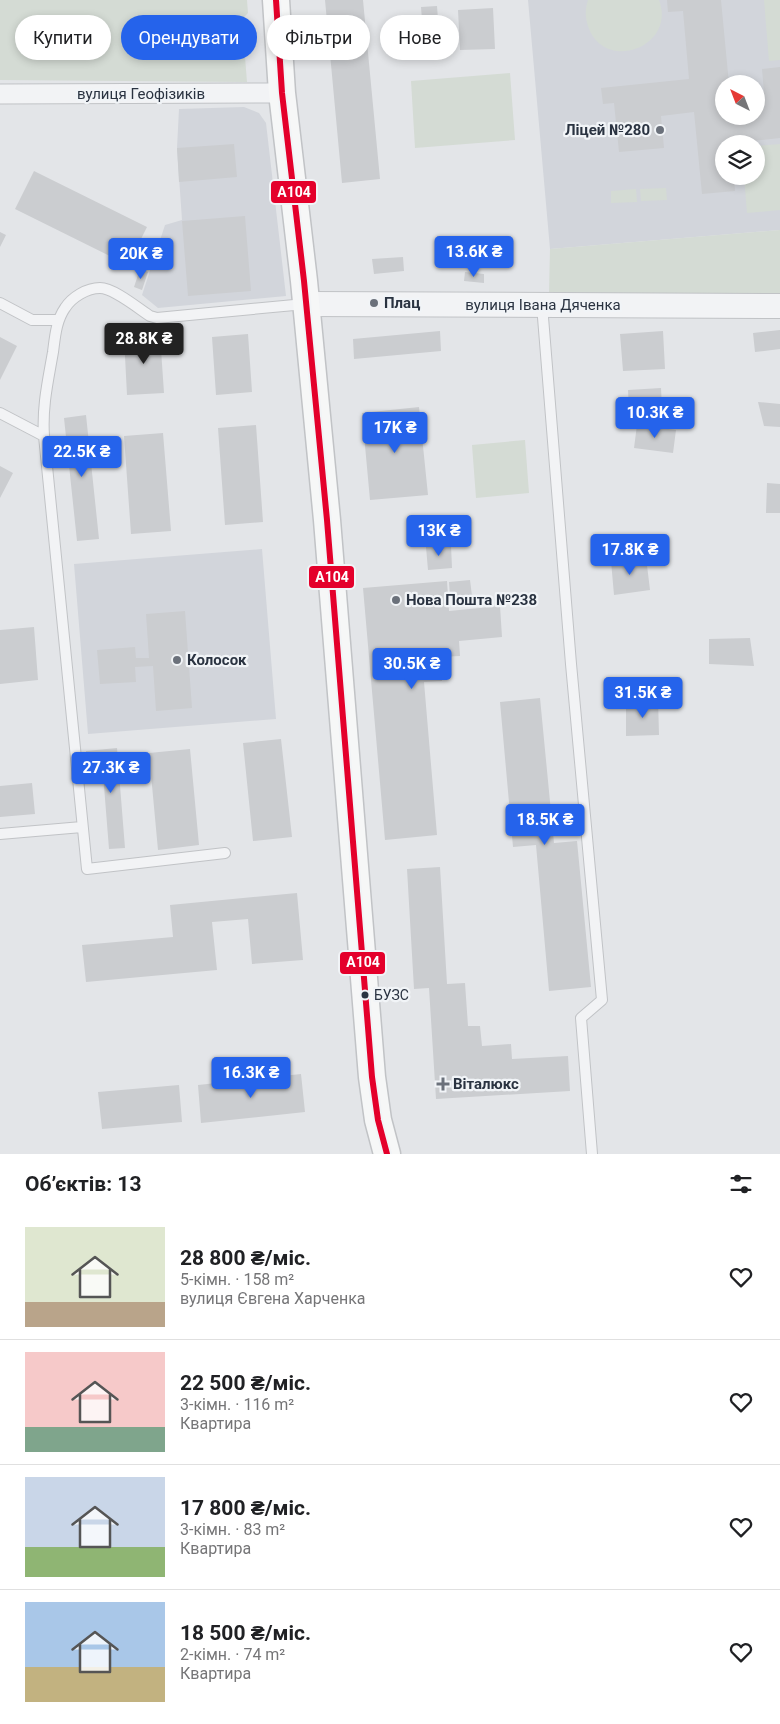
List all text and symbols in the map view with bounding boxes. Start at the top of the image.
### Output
chip: Купити [15,15,111,60]
chip: Орендувати [121,15,257,60]
chip: Фільтри [267,15,370,60]
chip: Нове [380,15,459,60]
north arrow [715,75,765,125]
map controls [715,75,765,185]
street label: вулиця Геофізиків [77,85,205,103]
place label: Ліцей №280 [565,121,650,139]
marker: Ліцей №280 [654,124,666,136]
button: layers [715,135,765,185]
line badge: А104 [270,180,317,204]
text: А104 [277,184,311,200]
pin: 13.6K ₴ [428,236,520,278]
pin: 20K ₴ [106,238,176,280]
text: 13.6K ₴ [446,242,503,261]
text: 20K ₴ [119,244,163,263]
place label: Плац [384,294,420,312]
street label: вулиця Івана Дяченка [465,296,621,314]
marker: Плац [368,297,380,309]
pin: 28.8K ₴ [98,322,190,365]
text: 28.8K ₴ [116,329,173,348]
pin: 10.3K ₴ [609,396,701,439]
text: 10.3K ₴ [627,403,684,422]
pin: 17K ₴ [360,412,430,454]
text: 17K ₴ [373,418,417,437]
pin: 22.5K ₴ [36,436,128,478]
text: 22.5K ₴ [54,442,111,461]
pin: 13K ₴ [404,514,474,557]
text: 13K ₴ [417,521,461,540]
pin: 17.8K ₴ [584,534,676,576]
text: 17.8K ₴ [602,540,659,559]
line badge: А104 [308,565,355,589]
text: А104 [315,569,349,585]
place label: Нова Пошта №238 [406,591,537,609]
marker: Нова Пошта №238 [390,594,402,606]
pin: 30.5K ₴ [366,648,458,690]
place label: Колосок [187,651,247,669]
marker: Колосок [171,654,183,666]
text: 30.5K ₴ [384,654,441,673]
pin: 31.5K ₴ [597,676,689,719]
text: 31.5K ₴ [615,683,672,702]
pin: 27.3K ₴ [65,752,157,794]
text: 27.3K ₴ [83,758,140,777]
pin: 18.5K ₴ [499,804,591,846]
text: 18.5K ₴ [517,810,574,829]
line badge: А104 [339,951,386,975]
text: А104 [346,954,380,970]
place label: БУЗС [374,987,409,1003]
marker: БУЗС [360,990,370,1000]
pin: 16.3K ₴ [205,1056,297,1099]
text: 16.3K ₴ [223,1063,280,1082]
place label: Віталюкс [453,1075,519,1093]
marker: Віталюкс [437,1078,449,1090]
icon: filters [727,1170,755,1198]
text: Об’єктів: 13 [25,1172,141,1196]
text: 28 800 ₴/міс. [180,1246,311,1270]
icon: home [65,1247,125,1307]
icon: heart [727,1263,755,1291]
text: 5-кімн. · 158 m² [180,1270,294,1289]
text: вулиця Євгена Харченка [180,1289,366,1308]
text: 22 500 ₴/міс. [180,1371,311,1395]
icon: home [65,1372,125,1432]
icon: heart [727,1388,755,1416]
text: 3-кімн. · 116 m² [180,1395,294,1414]
text: Квартира [180,1414,251,1433]
text: 17 800 ₴/міс. [180,1496,311,1520]
icon: home [65,1497,125,1557]
icon: heart [727,1513,755,1541]
text: 3-кімн. · 83 m² [180,1520,285,1539]
text: Квартира [180,1539,251,1558]
text: 18 500 ₴/міс. [180,1621,311,1645]
icon: home [65,1622,125,1682]
icon: heart [727,1638,755,1666]
text: 2-кімн. · 74 m² [180,1645,285,1664]
text: Квартира [180,1664,251,1683]

